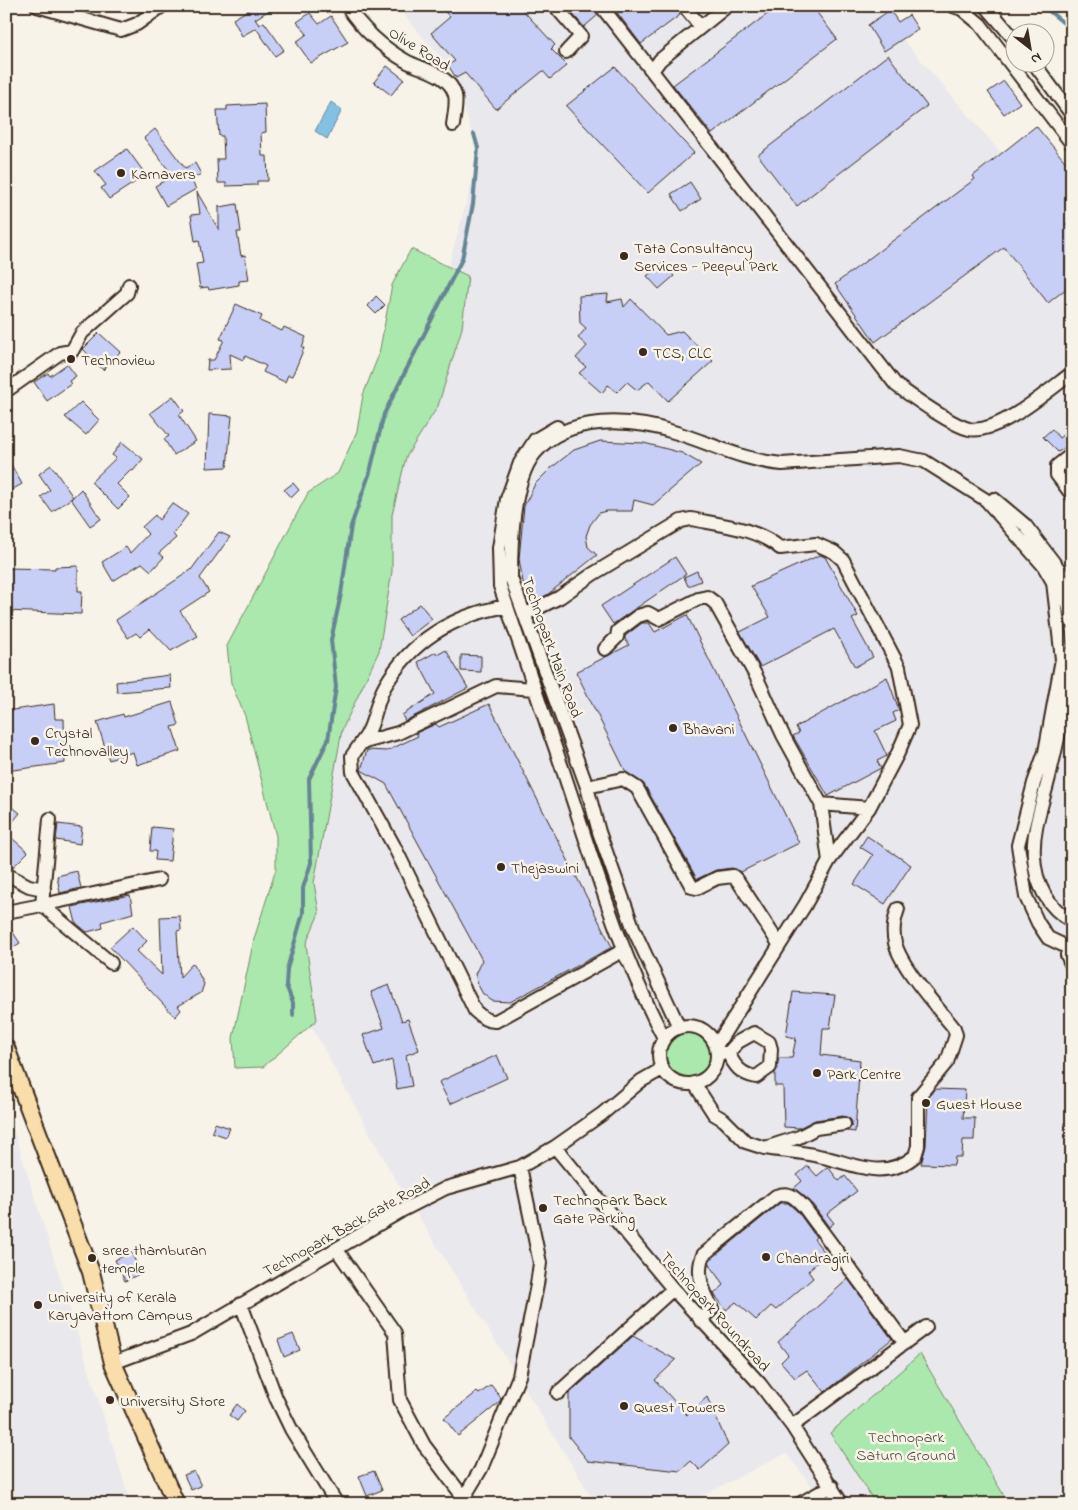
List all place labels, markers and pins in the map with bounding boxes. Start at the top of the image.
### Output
place label: Karnavers [131,163,196,187]
marker: Karnavers [115,167,127,179]
place label: Tata Consultancy Services - Peepul Park [634,237,779,279]
marker: Tata Consultancy Services - Peepul Park [618,250,630,262]
place label: TCS, CLC [653,342,712,366]
marker: TCS, CLC [637,346,649,358]
place label: Technoview [81,349,155,373]
marker: Technoview [65,353,77,365]
place label: Bhavani [682,718,735,742]
place label: Crystal Technovalley [45,722,129,764]
marker: Bhavani [667,722,679,734]
marker: Crystal Technovalley [29,735,41,747]
place label: Thejaswini [511,857,579,881]
marker: Thejaswini [495,861,507,873]
place label: Park Centre [827,1063,902,1087]
marker: Park Centre [811,1067,823,1079]
place label: Guest House [936,1093,1023,1117]
marker: Guest House [920,1097,932,1109]
place label: Technopark Back Gate Parking [553,1189,668,1231]
marker: Technopark Back Gate Parking [537,1202,549,1214]
place label: sree thamburan temple [102,1239,207,1281]
place label: Chandragiri [776,1247,850,1271]
marker: Chandragiri [760,1251,772,1263]
marker: sree thamburan temple [86,1252,98,1264]
place label: University of Kerala Karyavattom Campus [48,1286,193,1328]
marker: University of Kerala Karyavattom Campus [32,1299,44,1311]
place label: University Store [120,1390,226,1414]
marker: University Store [104,1394,116,1406]
place label: Quest Towers [634,1396,726,1420]
marker: Quest Towers [618,1400,630,1412]

